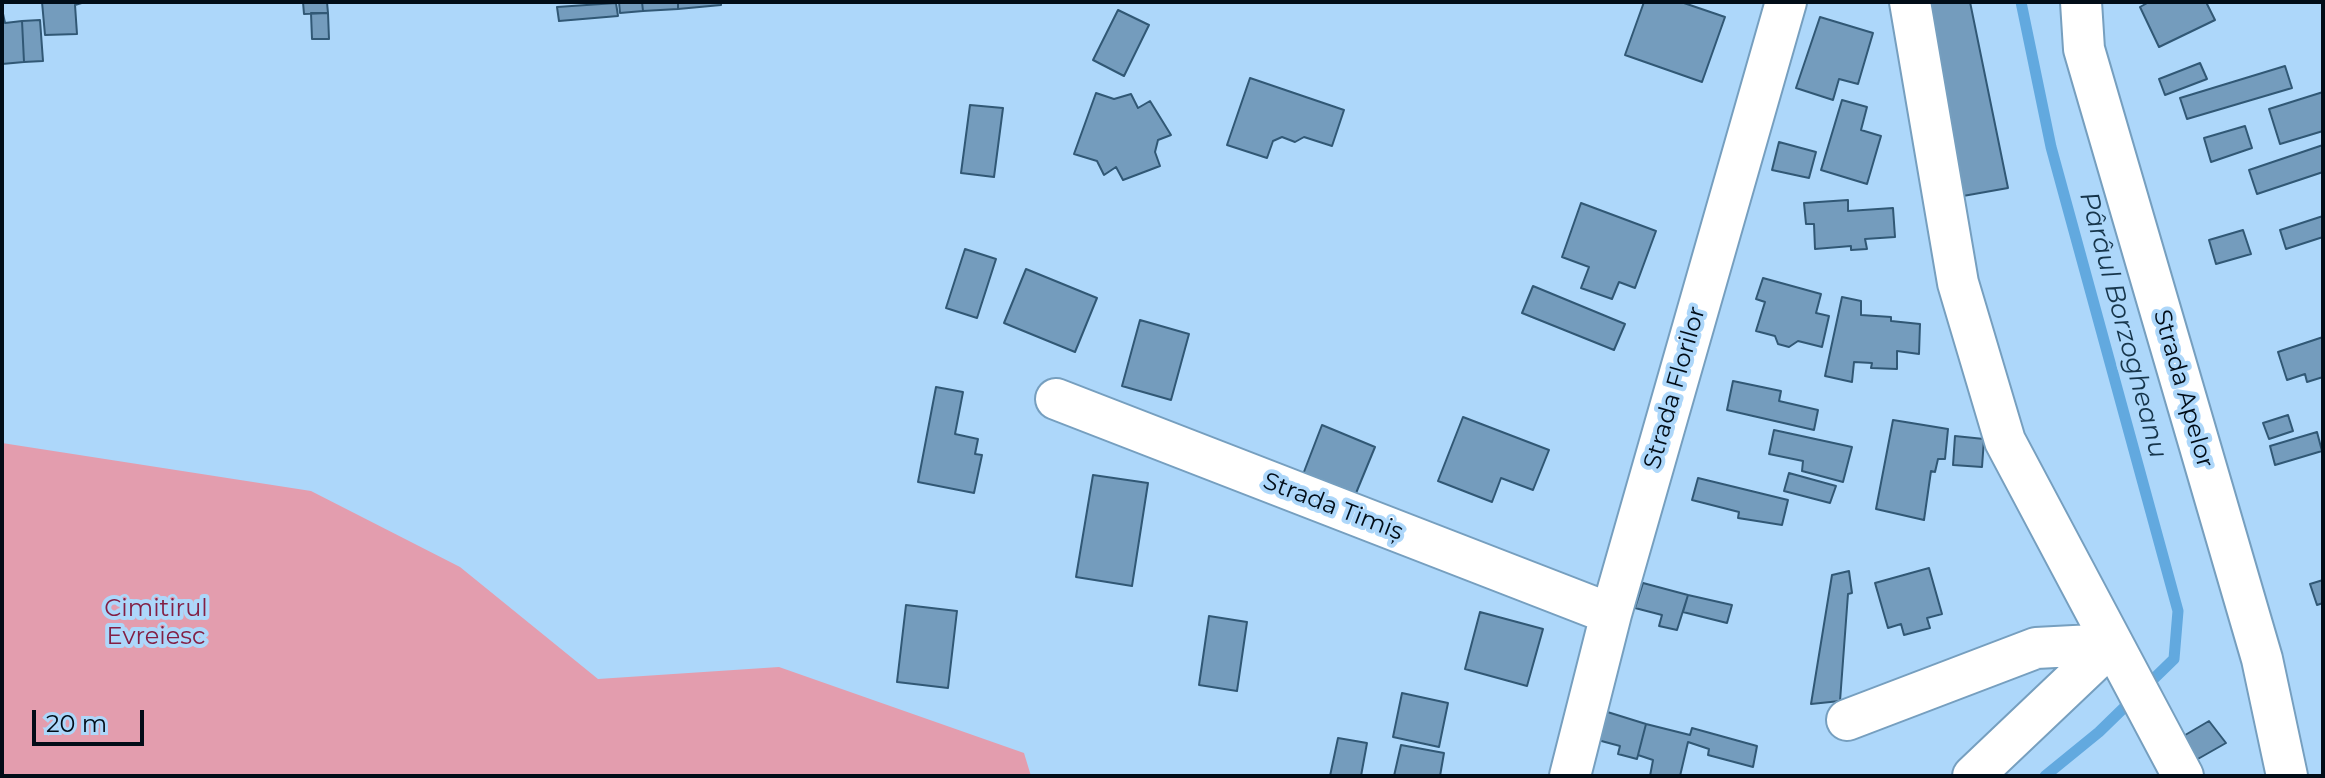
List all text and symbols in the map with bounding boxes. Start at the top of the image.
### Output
water label: Pârâul Borzogheanu [2072,188,2174,462]
street label: Strada Florilor [1638,303,1712,473]
street label: Strada Apelor [2147,307,2219,471]
street label: Strada Timiș [1259,467,1407,547]
park label: Cimitirul Evreiesc [104,595,208,651]
scale bar [36,694,148,744]
text: 20 m [46,709,107,738]

